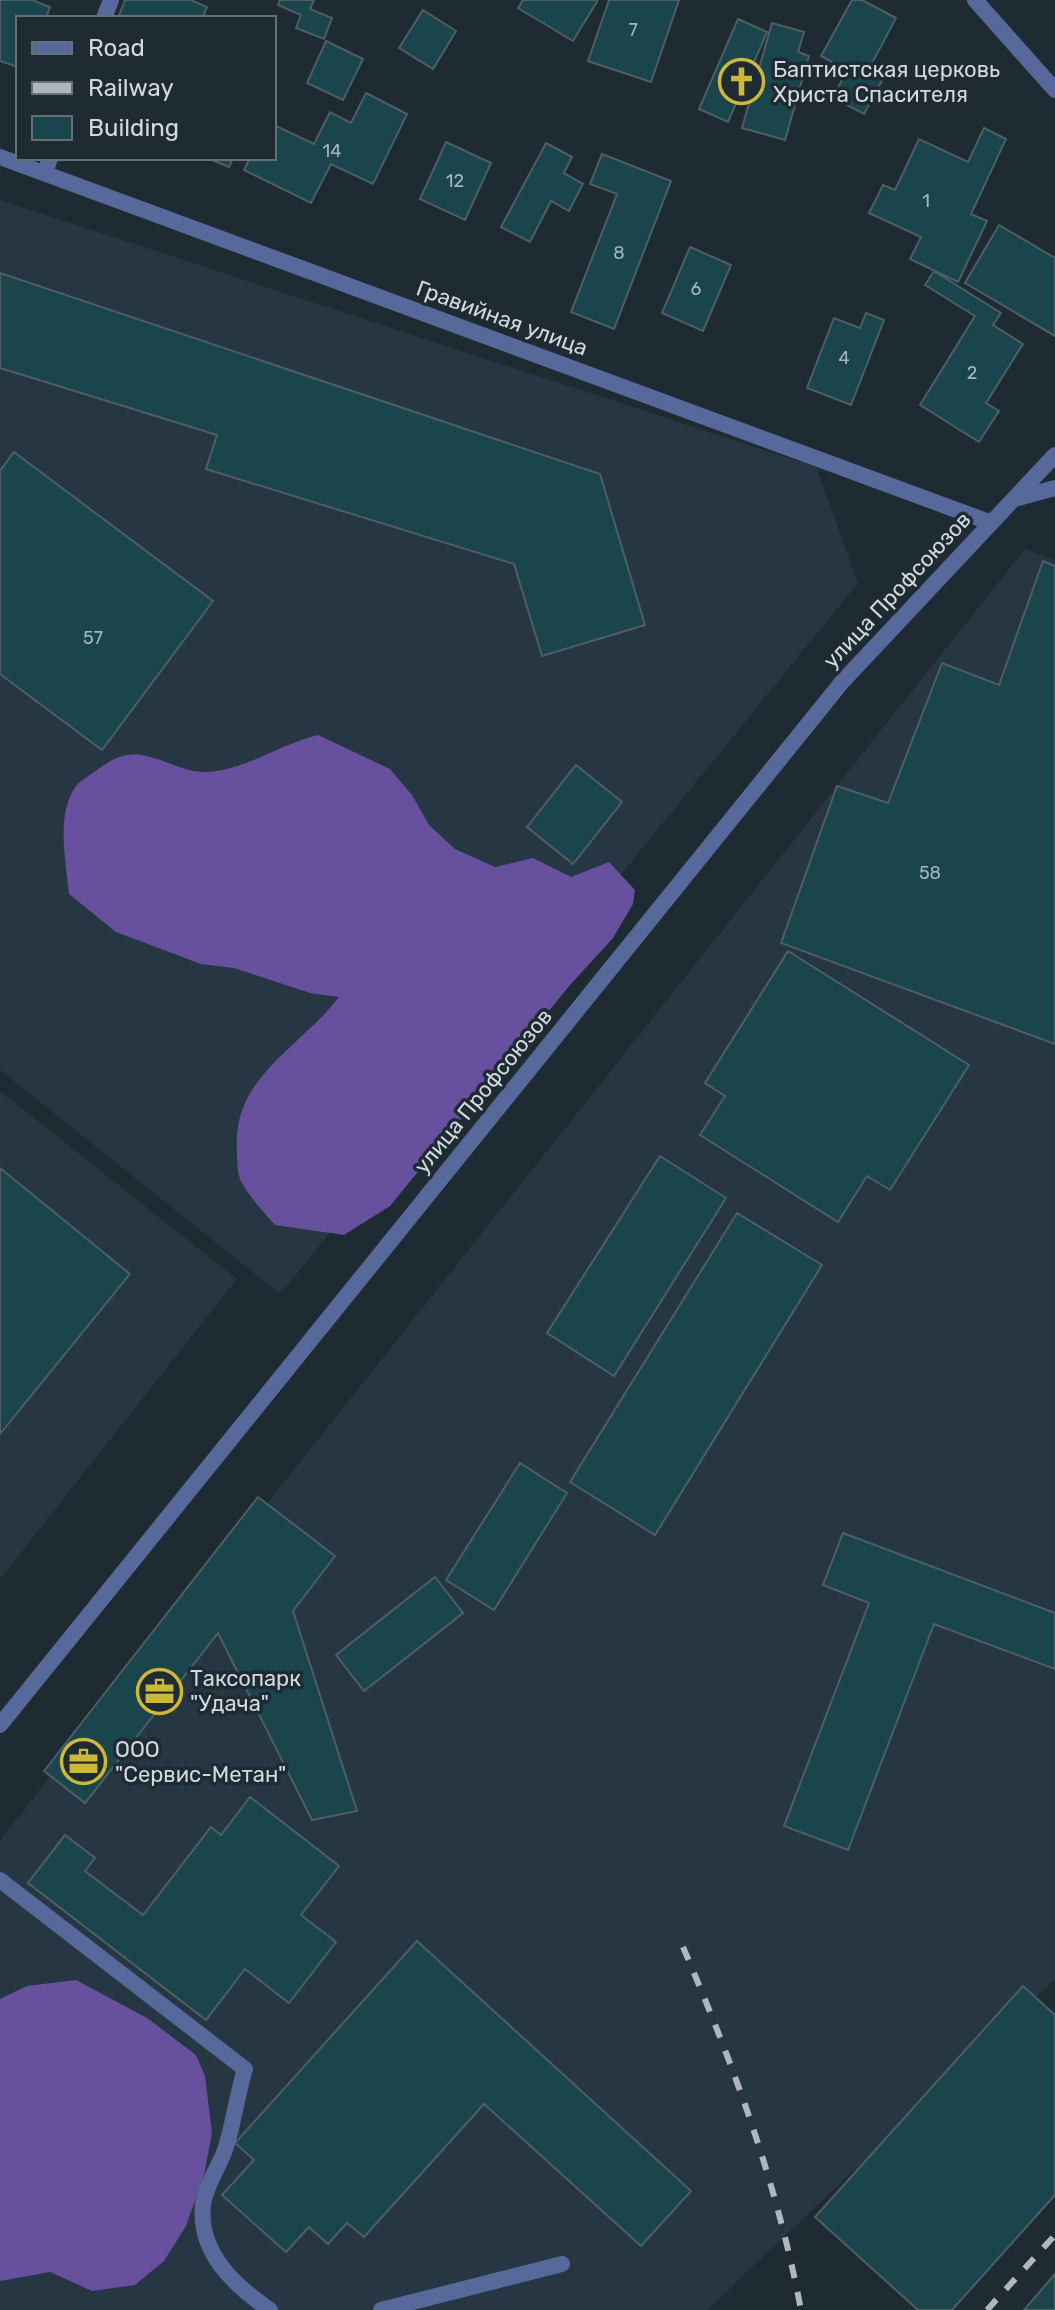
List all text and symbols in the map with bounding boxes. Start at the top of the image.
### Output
legend [16,16,276,160]
house number: 7 [628,19,638,41]
text: Road [88,34,145,62]
place label: Баптистская церковь Христа Спасителя [773,56,1000,108]
church icon: Баптистская церковь Христа Спасителя [718,58,766,106]
text: Railway [88,74,174,102]
text: Building [88,114,179,142]
house number: 14 [323,140,341,162]
house number: 12 [446,170,464,192]
house number: 1 [922,190,930,212]
house number: 8 [613,242,625,264]
street label: Гравийная улица [413,274,591,362]
house number: 6 [691,278,702,300]
house number: 4 [838,347,850,369]
house number: 2 [967,362,977,384]
street label: улица Профсоюзов [817,506,977,674]
house number: 57 [83,627,103,649]
house number: 58 [919,862,941,884]
street label: улица Профсоюзов [408,1003,558,1179]
place label: Таксопарк "Удача" [190,1665,301,1717]
office icon: Таксопарк "Удача" [135,1667,183,1715]
place label: ООО "Сервис-Метан" [115,1736,286,1788]
office icon: ООО "Сервис-Метан" [60,1738,108,1786]

